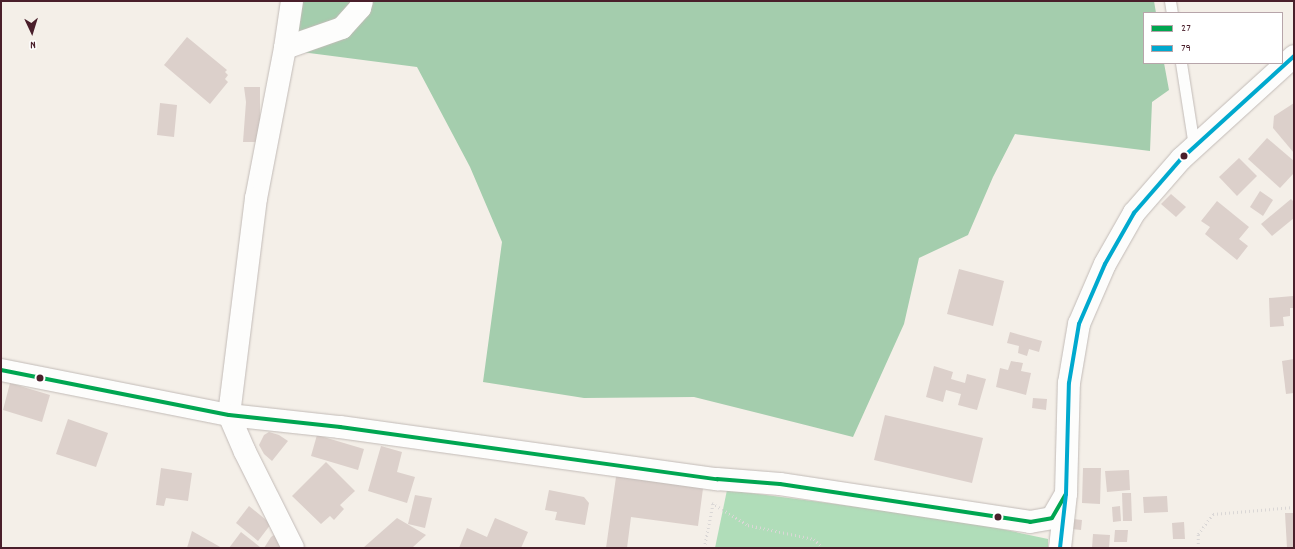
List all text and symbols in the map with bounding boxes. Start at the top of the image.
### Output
north arrow [12,12,52,52]
legend [1143,12,1283,64]
text: 27 [1181,20,1191,37]
text: N [30,36,36,52]
text: 79 [1181,40,1191,57]
unlabelled marker [1179,151,1189,161]
unlabelled marker [35,373,45,383]
unlabelled marker [993,512,1003,522]

